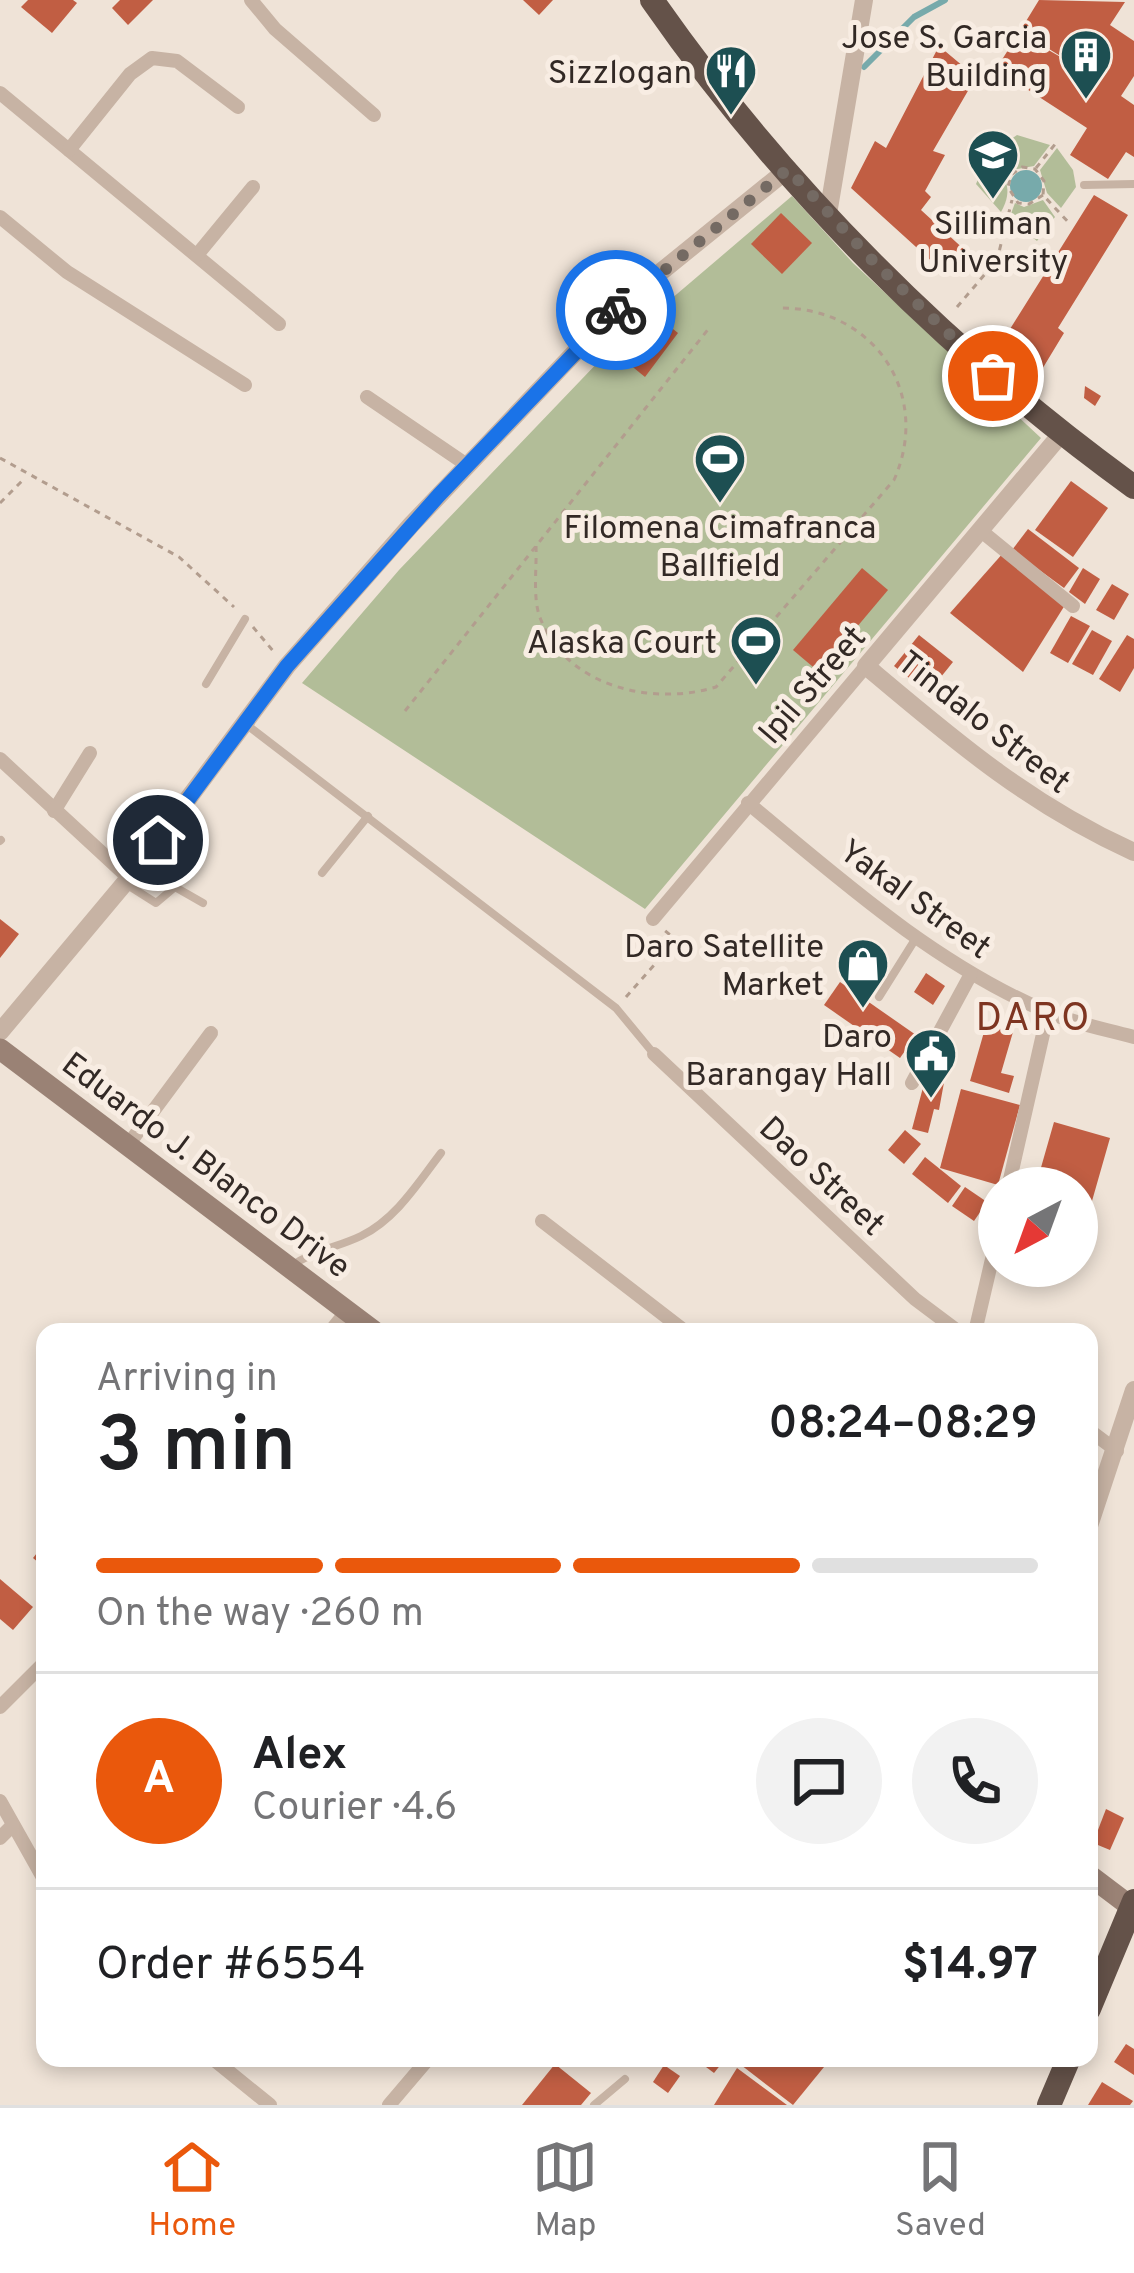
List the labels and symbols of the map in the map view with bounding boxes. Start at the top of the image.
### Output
place label: Jose S. Garcia Building [841,19,1047,99]
building icon: Jose S. Garcia Building [1058,27,1114,101]
restaurant icon: Sizzlogan [703,43,759,117]
place label: Sizzlogan [548,54,692,96]
school or university icon: Silliman University [965,127,1021,201]
place label: Silliman University [918,205,1068,285]
courier [556,250,676,370]
pin [942,325,1044,427]
sports icon: Filomena Cimafranca Ballfield [692,431,748,505]
place label: Filomena Cimafranca Ballfield [564,509,876,589]
sports icon: Alaska Court [728,613,784,687]
street label: Ipil Street [751,619,877,755]
place label: Alaska Court [527,624,717,666]
street label: Tindalo Street [888,643,1078,805]
pin [107,789,209,891]
street label: Yakal Street [829,832,998,970]
place label: Daro Satellite Market [624,928,824,1008]
shop icon: Daro Satellite Market [835,936,891,1010]
district label: DARO [976,996,1092,1045]
place label: Daro Barangay Hall [685,1018,892,1098]
public building icon: Daro Barangay Hall [903,1026,959,1100]
street label: Eduardo J. Blanco Drive [52,1045,357,1290]
street label: Dao Street [749,1109,892,1247]
north arrow [978,1167,1098,1287]

